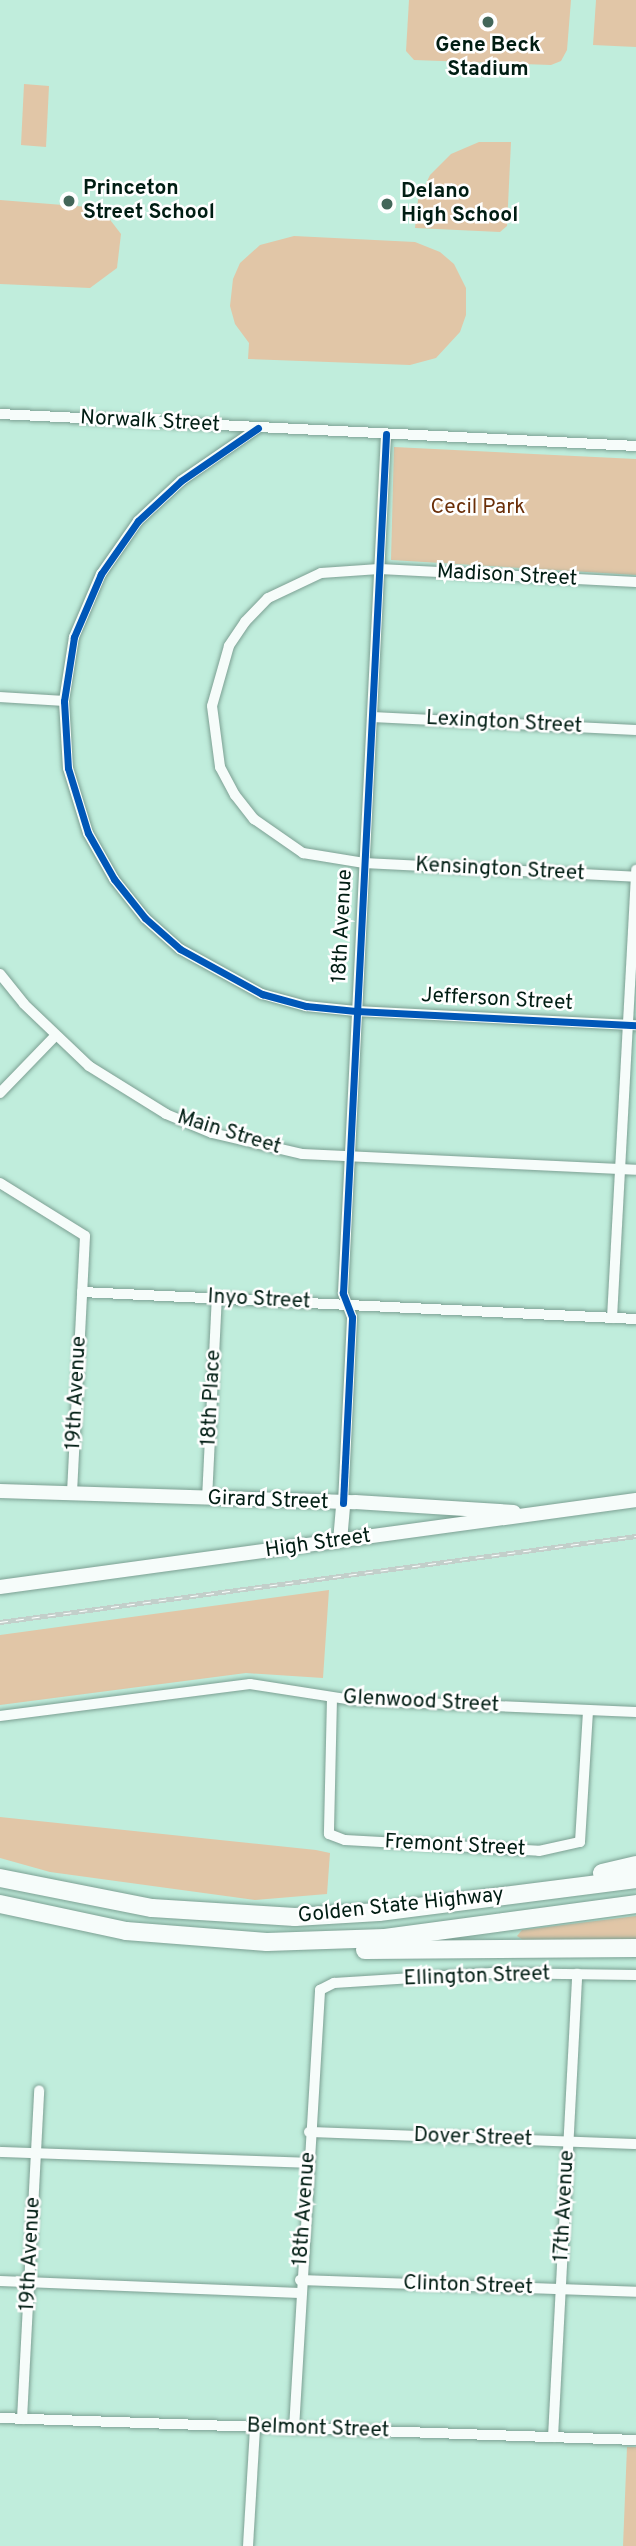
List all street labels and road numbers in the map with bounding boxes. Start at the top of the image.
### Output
street label: Norwalk Street [79,406,221,438]
street label: Madison Street [436,560,578,592]
street label: Lexington Street [425,706,583,740]
street label: Kensington Street [415,853,585,887]
street label: 18th Avenue [327,868,359,984]
street label: Jefferson Street [420,983,574,1017]
street label: Main Street [174,1105,284,1161]
street label: Inyo Street [207,1285,311,1315]
street label: 19th Avenue [61,1335,93,1451]
street label: 18th Place [197,1349,227,1447]
street label: Girard Street [207,1486,329,1516]
street label: High Street [264,1524,372,1564]
street label: Glenwood Street [342,1685,500,1719]
street label: Fremont Street [384,1830,526,1862]
street label: Golden State Highway [297,1883,505,1929]
street label: Ellington Street [403,1962,551,1992]
street label: Dover Street [413,2123,533,2153]
street label: 17th Avenue [549,2149,581,2263]
street label: 18th Avenue [288,2151,322,2267]
street label: 19th Avenue [15,2196,47,2312]
street label: Clinton Street [403,2271,533,2301]
street label: Belmont Street [246,2414,390,2444]

